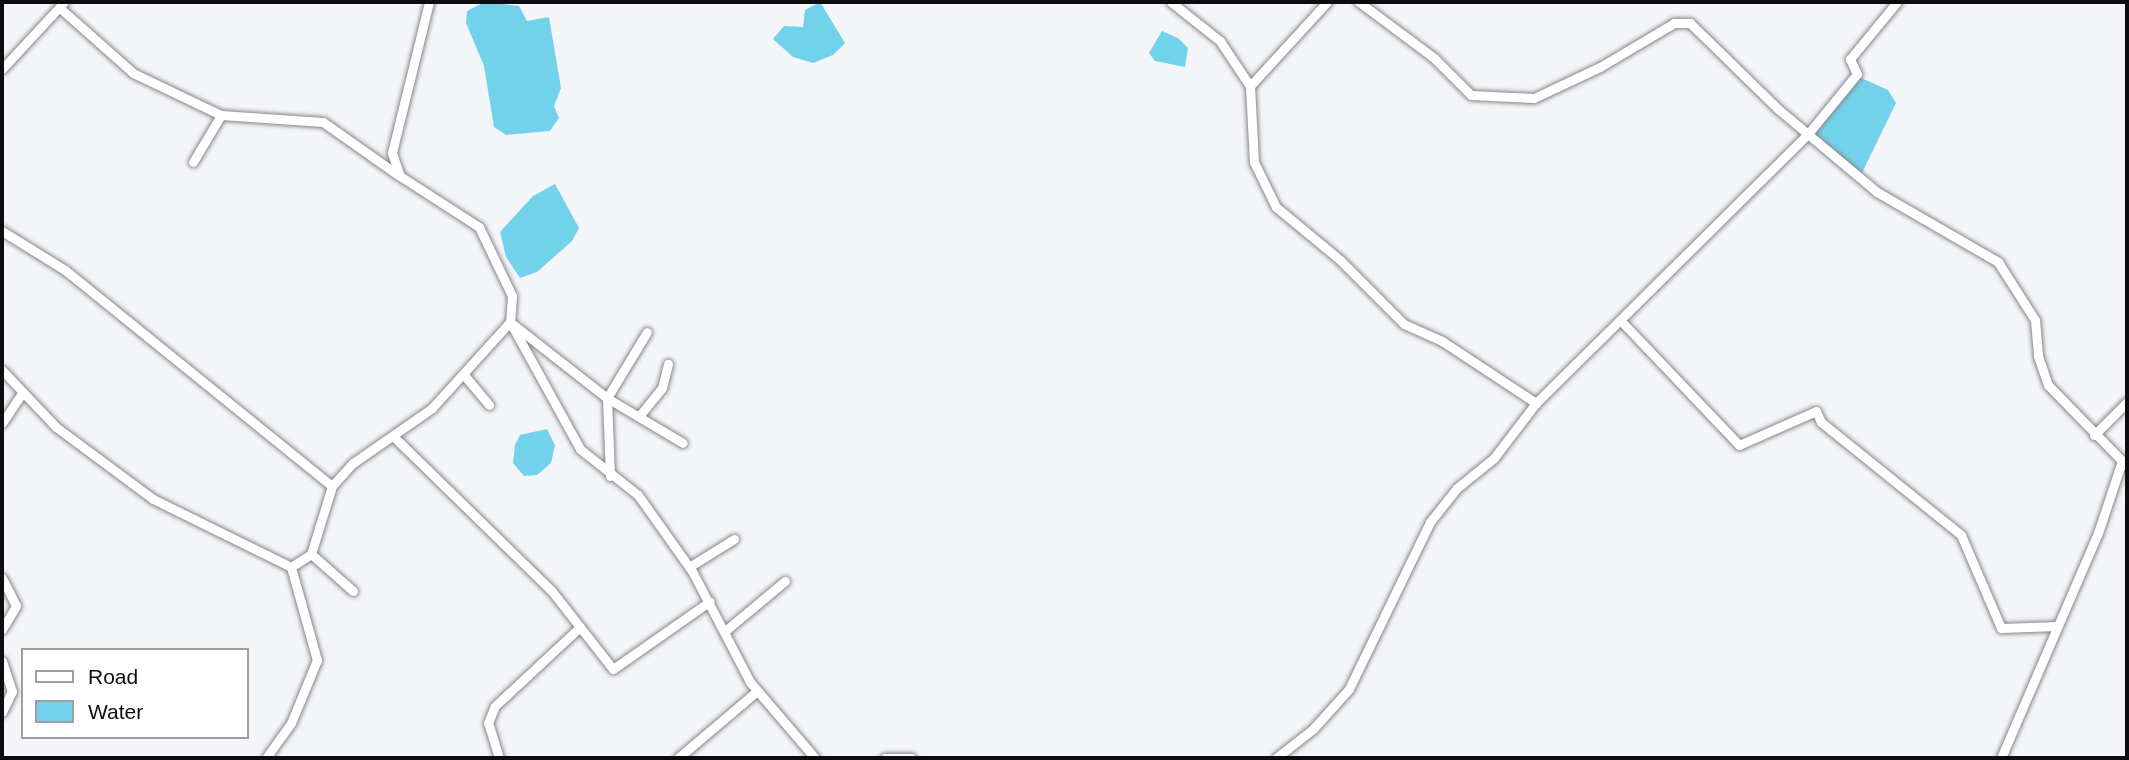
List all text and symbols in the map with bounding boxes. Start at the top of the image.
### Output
legend [21,648,248,739]
text: Road [88,665,138,688]
text: Water [88,700,143,723]

